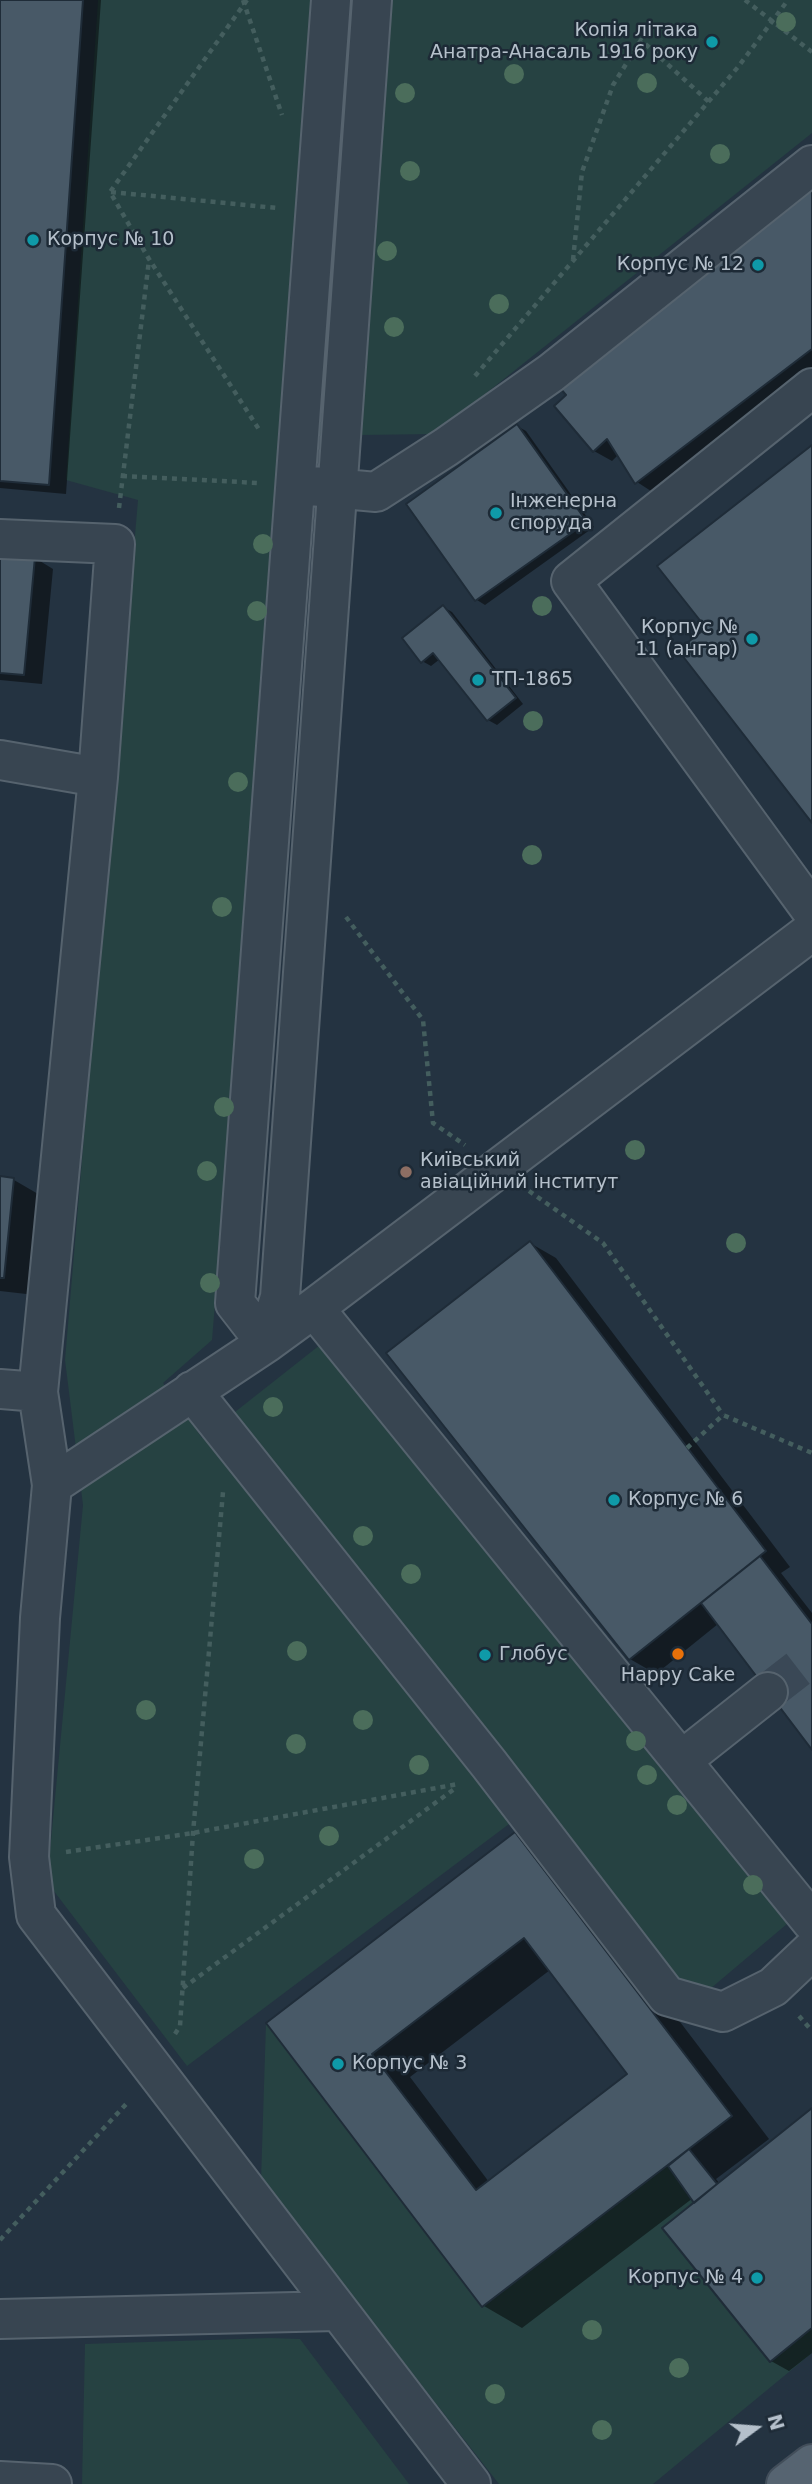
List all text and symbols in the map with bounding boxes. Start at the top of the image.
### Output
place label: Копія літака Анатра-Анасаль 1916 року [430,20,698,64]
marker: Копія літака Анатра-Анасаль 1916 року [704,34,720,50]
place label: Корпус № 10 [47,229,174,251]
marker: Корпус № 10 [25,232,41,248]
place label: Корпус № 12 [617,254,744,276]
marker: Корпус № 12 [750,257,766,273]
place label: Інженерна споруда [510,491,617,535]
marker: Інженерна споруда [488,505,504,521]
place label: Корпус № 11 (ангар) [635,617,738,661]
marker: Корпус № 11 (ангар) [744,631,760,647]
place label: ТП-1865 [492,669,573,691]
marker: ТП-1865 [470,672,486,688]
place label: Київський авіаційний інститут [420,1150,618,1194]
marker: Київський авіаційний інститут [398,1164,414,1180]
place label: Корпус № 6 [628,1489,743,1511]
marker: Корпус № 6 [606,1492,622,1508]
place label: Глобус [499,1644,568,1666]
marker: Happy Cake [670,1646,686,1662]
marker: Глобус [477,1647,493,1663]
place label: Happy Cake [621,1665,735,1687]
place label: Корпус № 3 [352,2053,467,2075]
marker: Корпус № 3 [330,2056,346,2072]
place label: Корпус № 4 [628,2267,743,2289]
marker: Корпус № 4 [749,2270,765,2286]
north arrow [721,2393,791,2463]
text: N [763,2412,789,2433]

